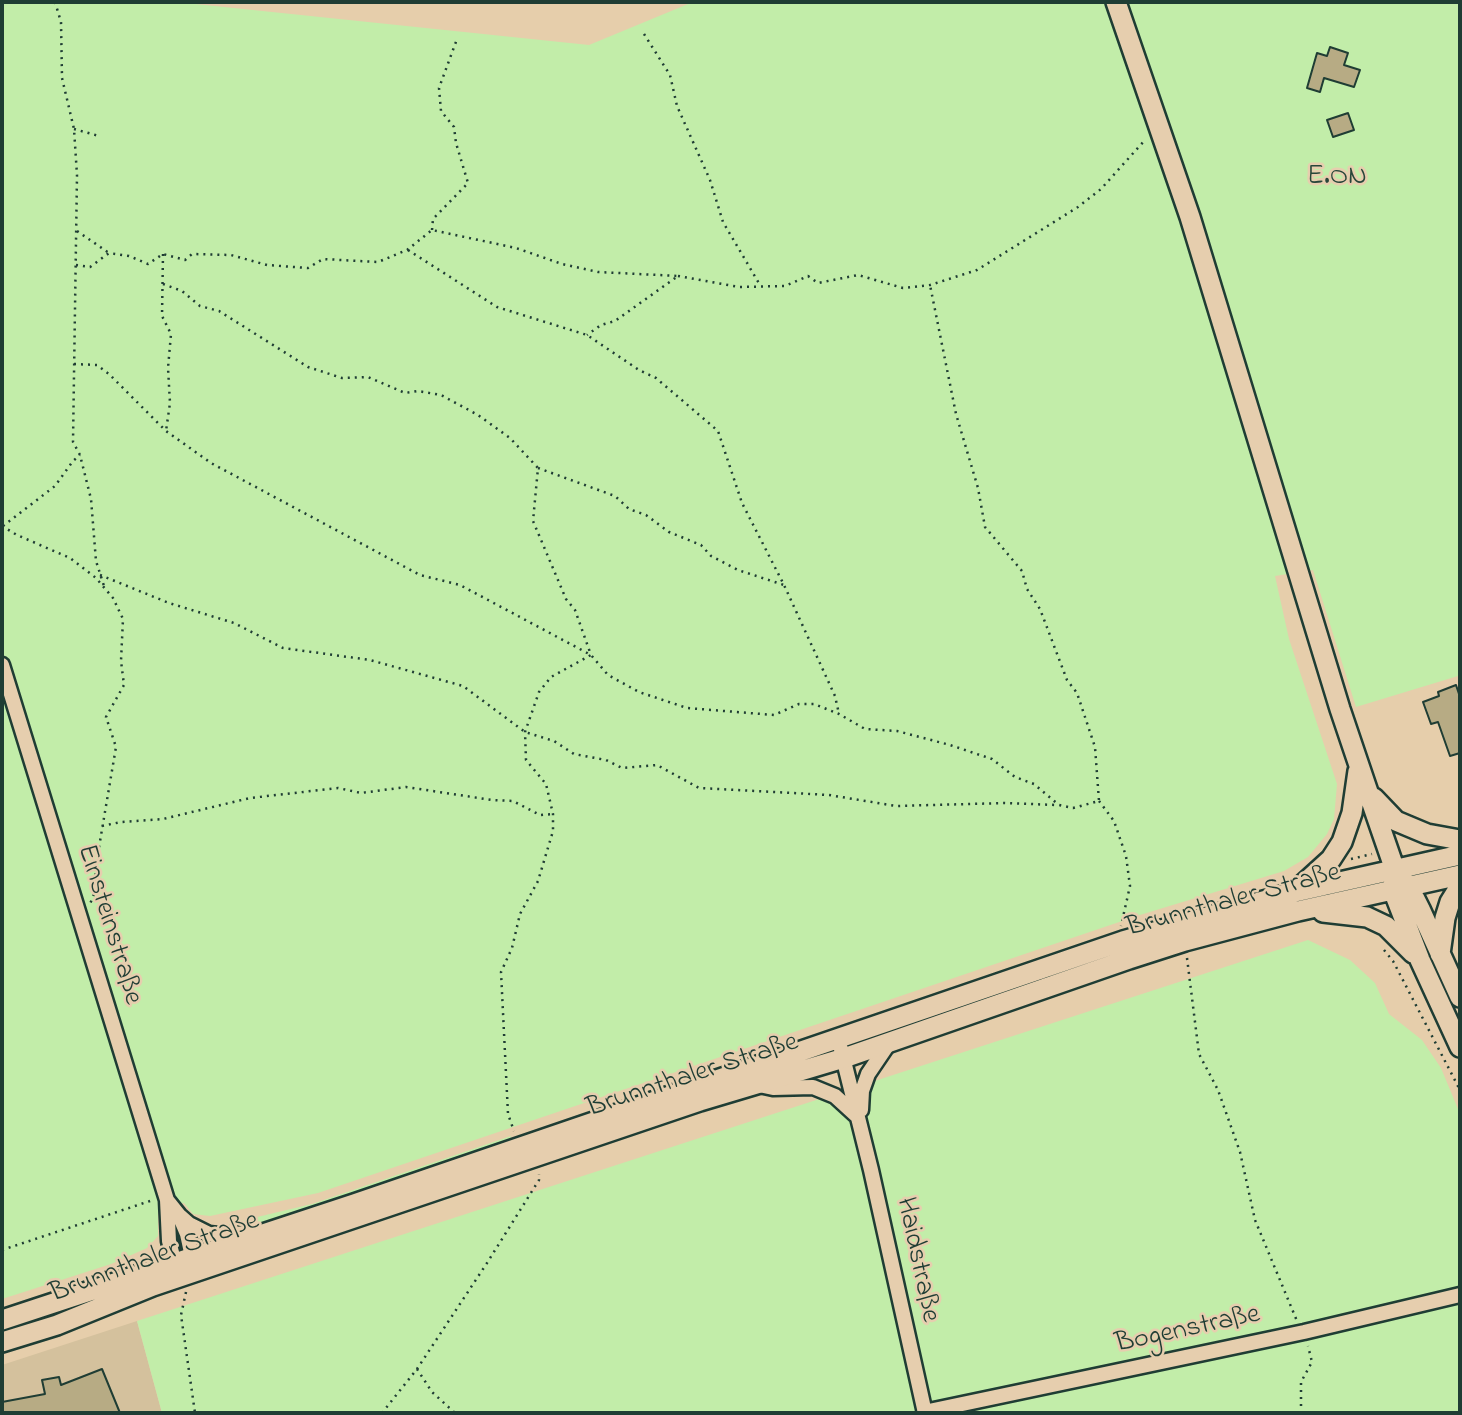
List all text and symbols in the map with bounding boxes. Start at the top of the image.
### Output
park label: E.ON [1307,161,1367,195]
street label: Einsteinstraße [68,841,148,1009]
street label: Brunnthaler Straße [1123,857,1345,947]
street label: Brunnthaler Straße [583,1027,803,1127]
street label: Haidstraße [886,1194,946,1326]
street label: Brunnthaler Straße [46,1206,264,1312]
street label: Bogenstraße [1113,1299,1263,1363]

